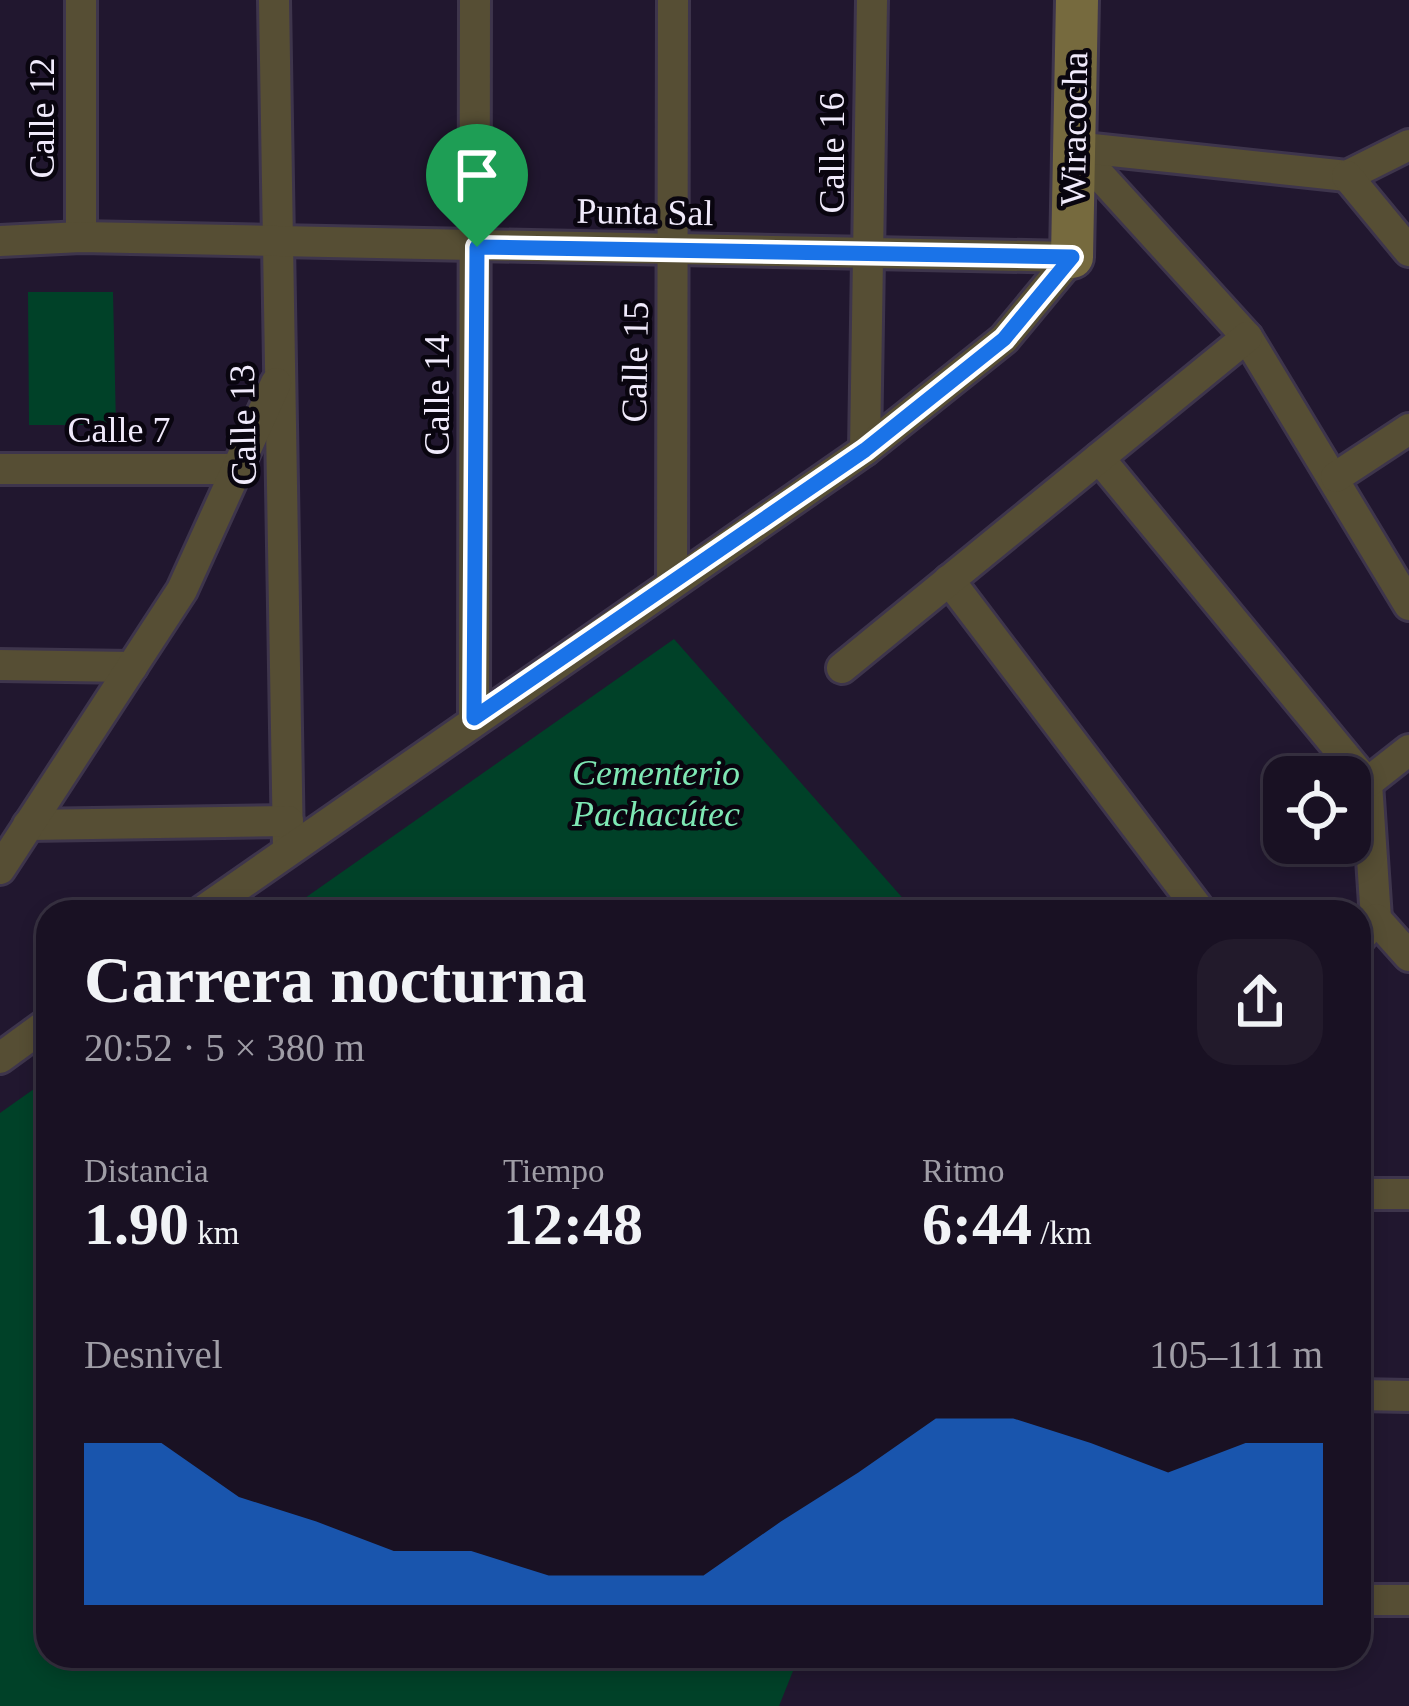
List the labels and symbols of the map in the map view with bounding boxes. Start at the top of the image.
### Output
street label: Wiracocha [1053,51,1095,207]
street label: Calle 12 [22,58,62,178]
street label: Calle 16 [812,93,852,213]
pin [426,124,528,247]
street label: Punta Sal [576,191,714,233]
street label: Calle 15 [614,301,656,423]
street label: Calle 14 [417,335,457,455]
street label: Calle 13 [222,364,264,486]
street label: Calle 7 [68,410,170,450]
park label: Cementerio Pachacútec [571,753,740,834]

